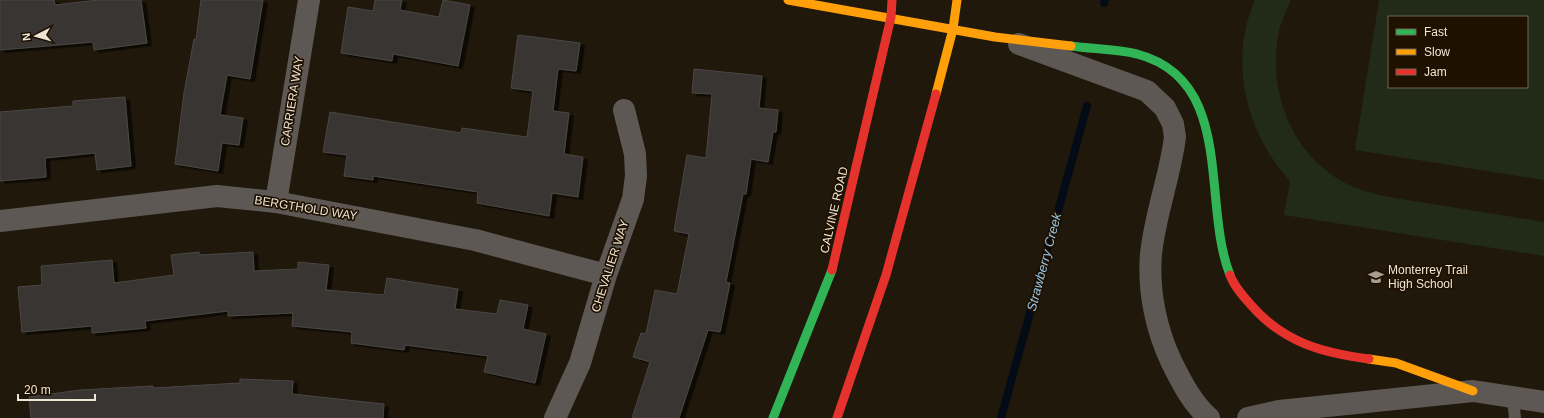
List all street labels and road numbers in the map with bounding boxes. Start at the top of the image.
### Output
street label: CARRIERA WAY [278,55,306,147]
street label: CALVINE ROAD [817,165,851,255]
street label: BERGTHOLD WAY [254,193,358,223]
street label: CHEVALIER WAY [588,218,632,314]

